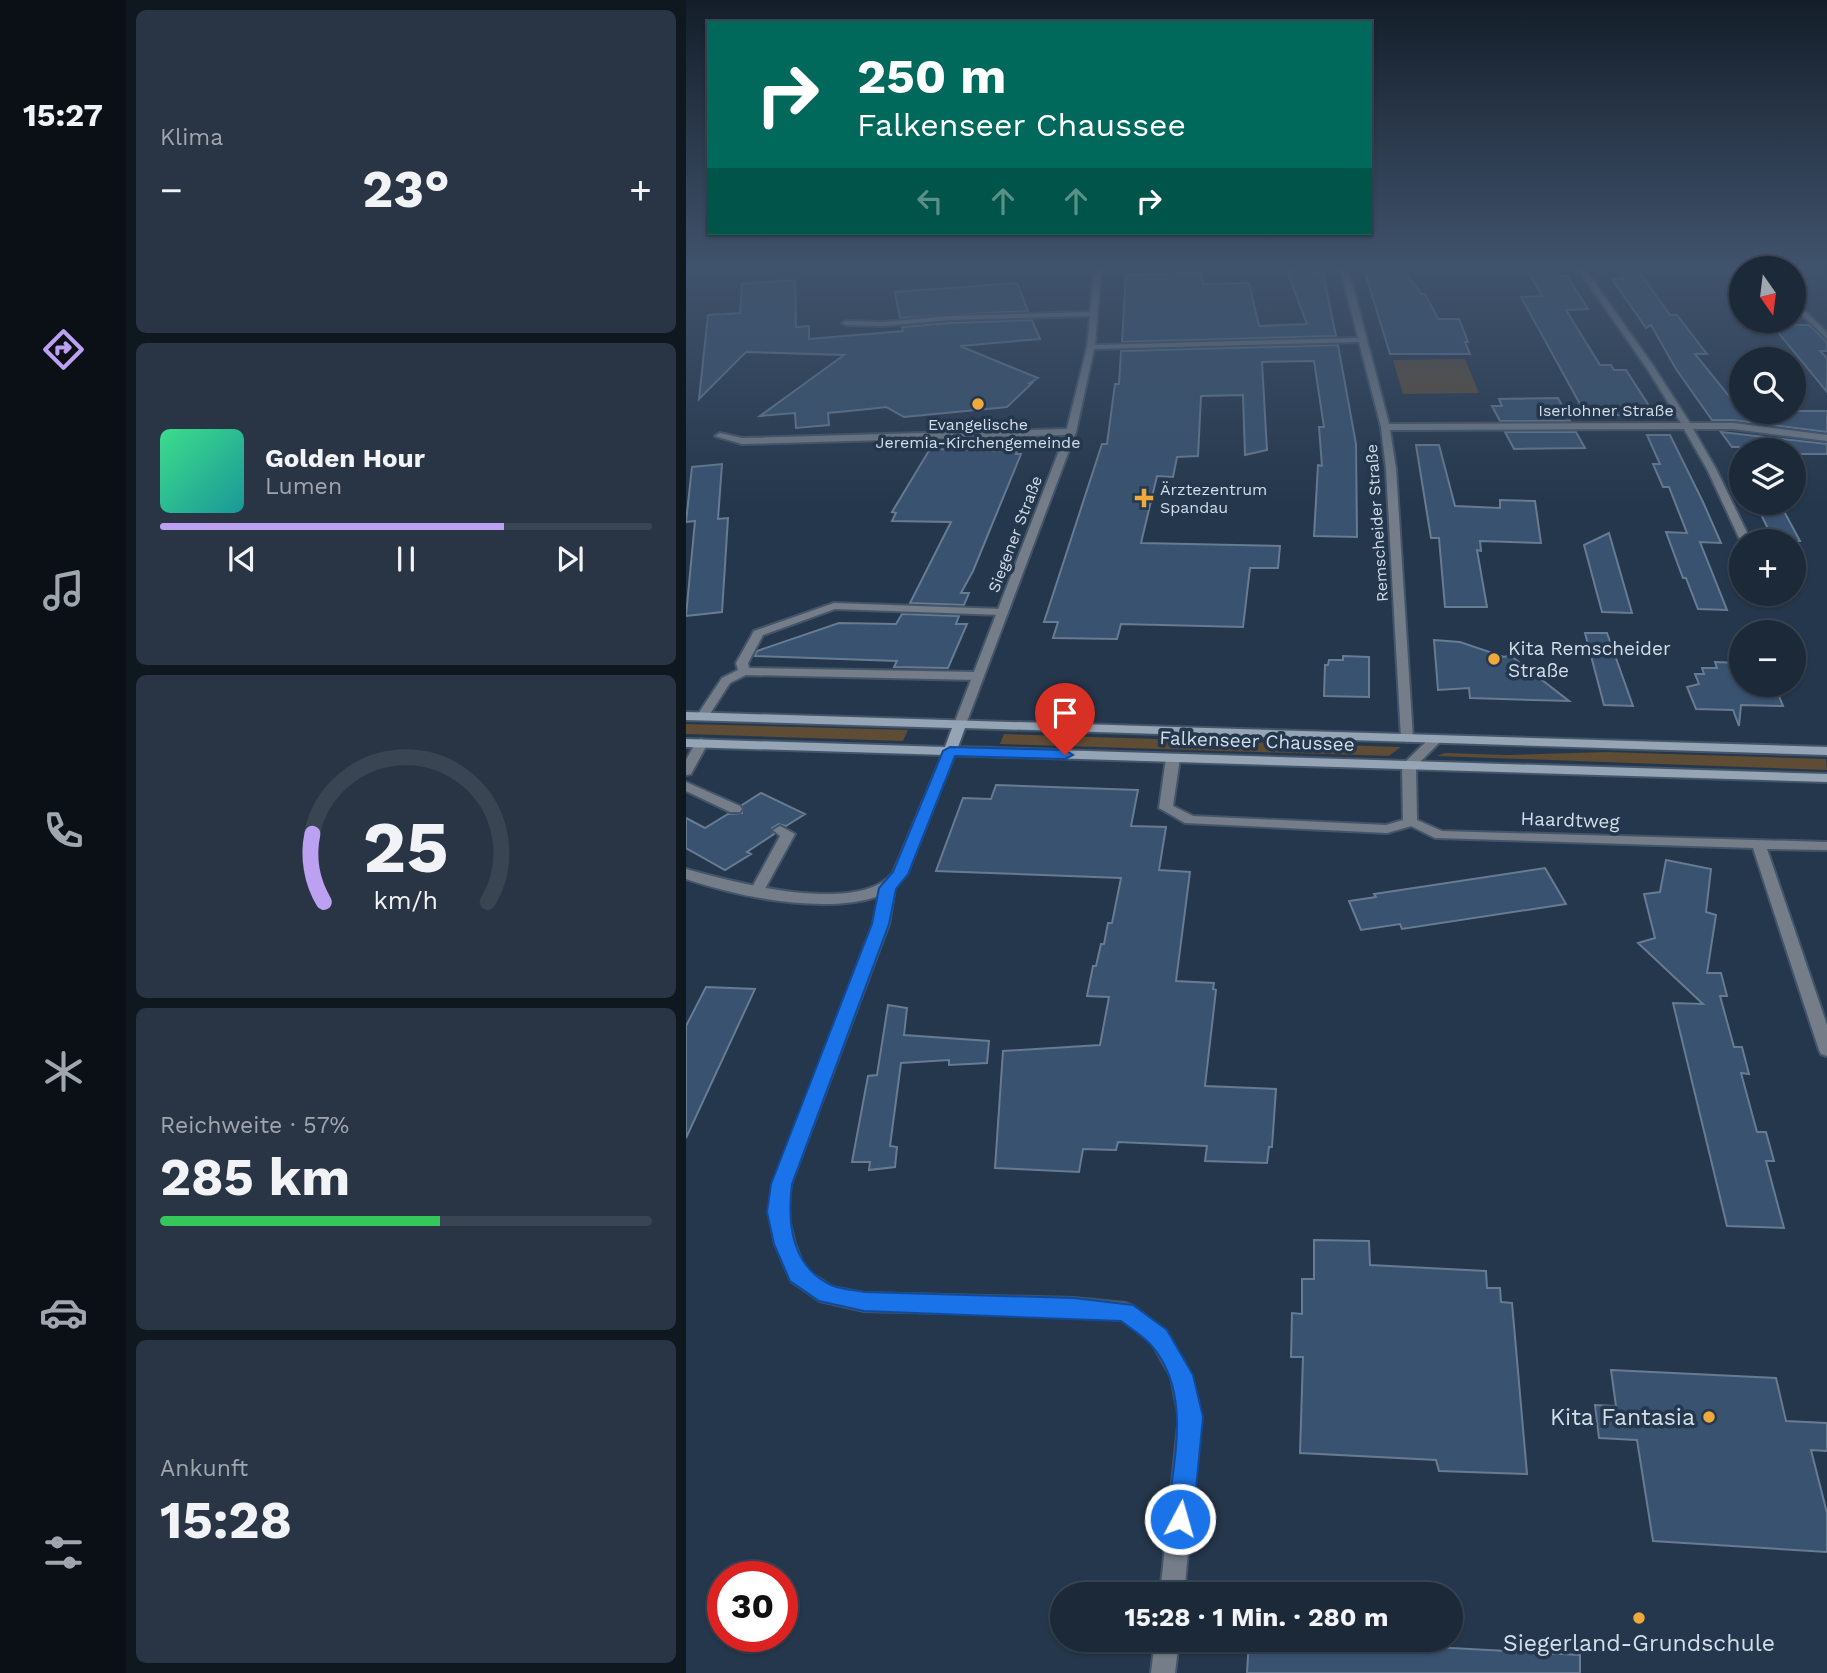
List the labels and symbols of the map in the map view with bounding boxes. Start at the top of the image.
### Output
north arrow [1729,256,1806,332]
marker: Evangelische Jeremia-Kirchengemeinde [970,396,986,412]
street label: Iserlohner Straße [1538,401,1674,420]
place label: Evangelische Jeremia-Kirchengemeinde [876,415,1080,452]
street label: Remscheider Straße [1362,444,1392,602]
street label: Siegener Straße [984,473,1046,595]
place label: Ärztezentrum Spandau [1160,480,1267,517]
marker: Ärztezentrum Spandau [1134,488,1154,508]
place label: Kita Remscheider Straße [1508,637,1671,682]
marker: Kita Remscheider Straße [1486,651,1502,667]
pin [1035,683,1095,755]
street label: Falkenseer Chaussee [1159,726,1355,756]
street label: Haardtweg [1520,807,1621,833]
place label: Kita Fantasia [1550,1404,1695,1431]
marker: Kita Fantasia [1701,1409,1717,1425]
position arrow [1143,1482,1217,1556]
speed limit sign: 30 [707,1561,798,1652]
marker: Siegerland-Grundschule [1631,1610,1647,1626]
place label: Siegerland-Grundschule [1503,1630,1775,1657]

